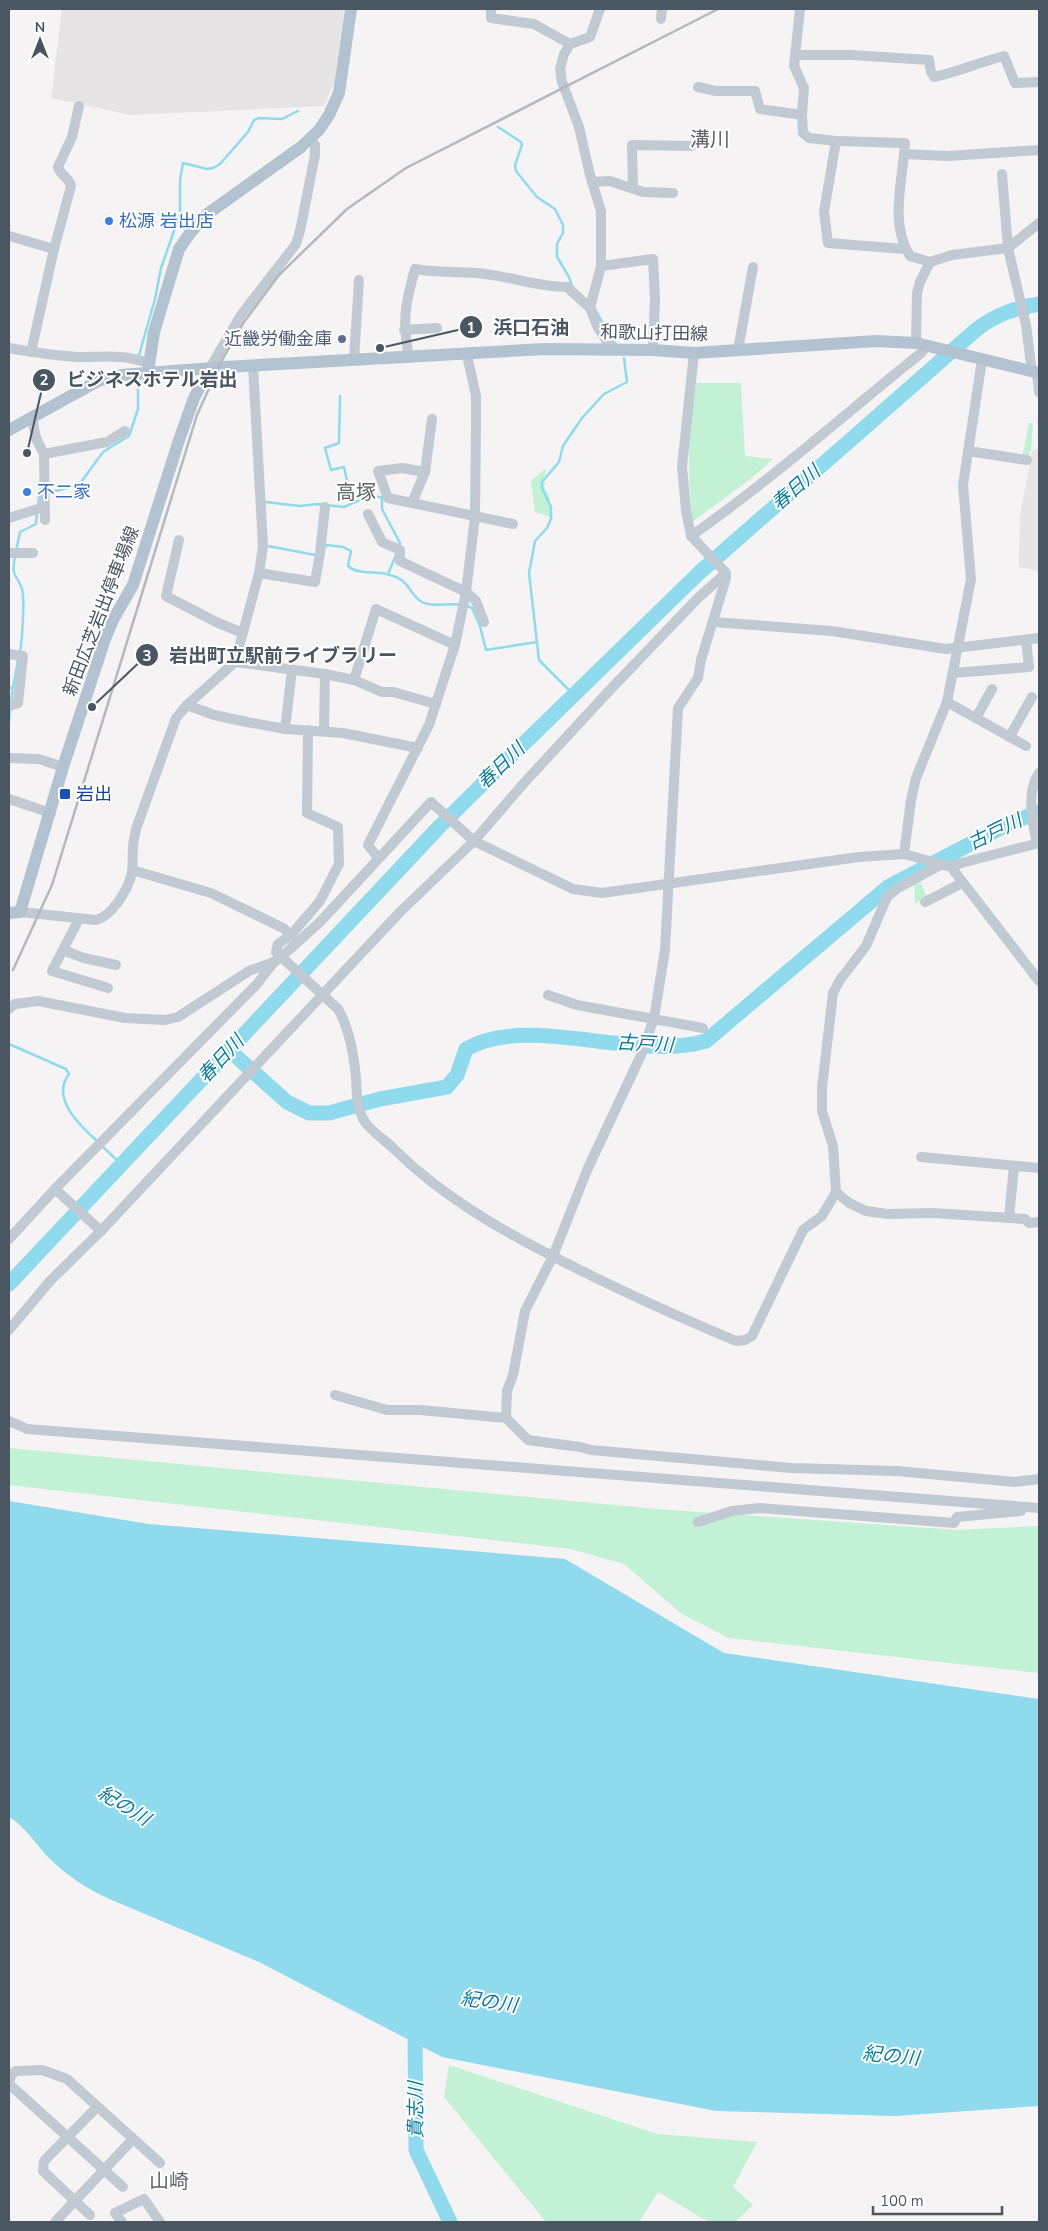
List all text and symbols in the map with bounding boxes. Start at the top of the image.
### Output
north arrow [15,15,65,65]
text: N [35,18,45,37]
district label: 溝川 [690,126,730,153]
place label: 松源 岩出店 [119,209,214,233]
marker: 松源 岩出店 [103,215,115,227]
callout: 浜口石油 [458,310,579,344]
text: 浜口石油 [493,315,569,341]
text: 1 [466,318,476,338]
street label: 和歌山打田線 [600,320,708,346]
place label: 近畿労働金庫 [224,327,332,351]
marker: 近畿労働金庫 [336,333,348,345]
callout: ビジネスホテル岩出 [31,363,247,397]
text: ビジネスホテル岩出 [66,367,238,393]
text: 2 [39,370,49,390]
water label: 春日川 [766,458,828,517]
district label: 高塚 [336,479,376,506]
place label: 不二家 [37,480,91,504]
marker: 不二家 [21,486,33,498]
street label: 新田広芝岩出停車場線 [58,523,144,699]
callout: 岩出町立駅前ライブラリー [134,638,407,672]
text: 岩出町立駅前ライブラリー [169,643,397,669]
text: 3 [142,646,152,666]
water label: 春日川 [471,735,532,795]
place label: 岩出 [76,782,112,806]
marker: 岩出 [58,787,72,801]
water label: 古戸川 [964,807,1028,856]
water label: 春日川 [192,1028,251,1089]
water label: 古戸川 [616,1030,676,1059]
water label: 紀の川 [93,1780,157,1833]
water label: 紀の川 [459,1985,521,2019]
water label: 紀の川 [861,2040,923,2072]
water label: 貴志川 [403,2080,429,2139]
district label: 山崎 [149,2168,189,2195]
scale bar [873,2184,1002,2216]
text: 100 m [880,2191,924,2211]

